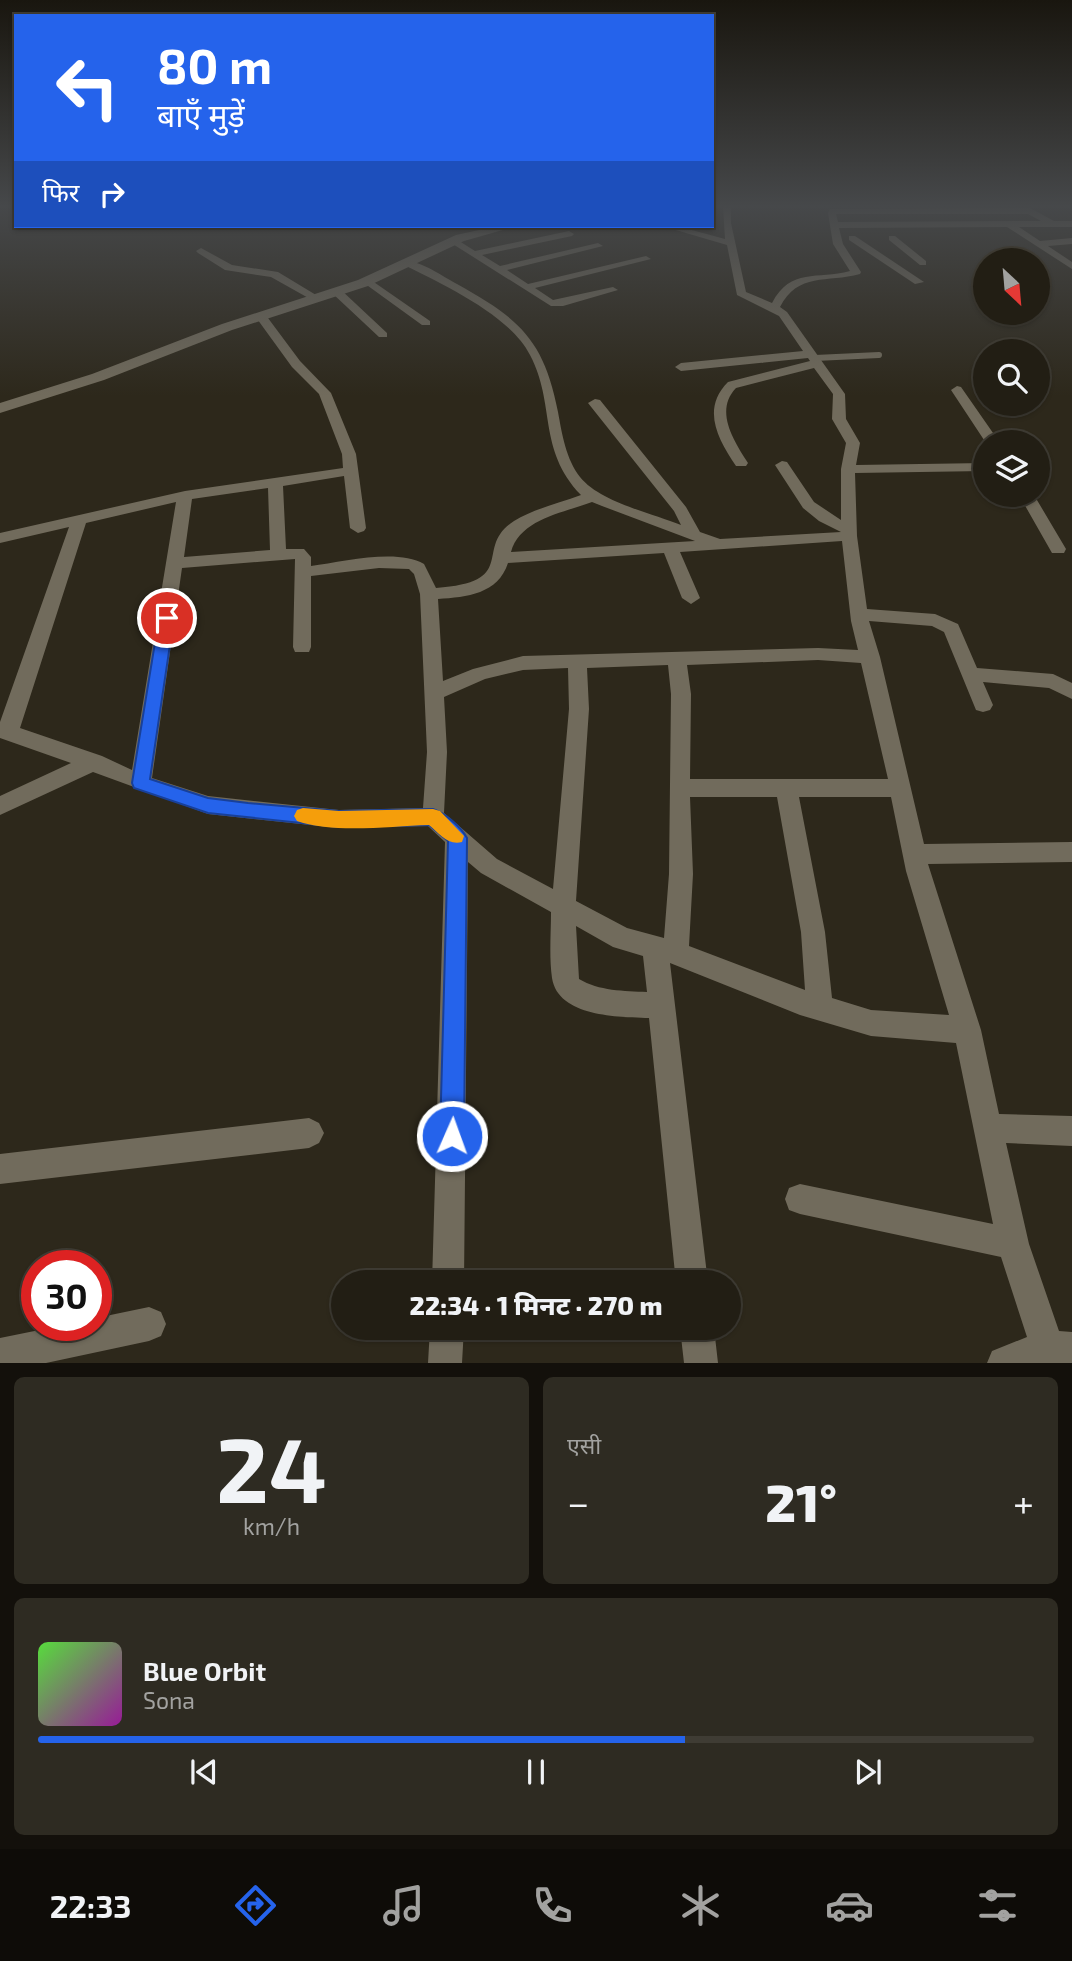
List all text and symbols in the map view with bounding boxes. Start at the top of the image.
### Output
text: 80 m [157,35,272,94]
icon: left [42,42,133,133]
text: बाएँ मुड़ें [157,95,245,133]
icon: right [93,175,131,213]
text: फिर [42,176,79,207]
north arrow [973,248,1050,326]
map controls [973,248,1050,507]
button: search [973,339,1050,416]
button: layers [973,430,1050,507]
pin [137,588,197,648]
icon: arrive [148,599,186,637]
position arrow [415,1099,489,1173]
speed limit sign: 30 [21,1250,112,1341]
text: 22:34 · 1 मिनट · 270 m [410,1289,662,1320]
text: 24 [216,1412,327,1521]
text: एसी [567,1431,601,1459]
text: 21° [765,1470,837,1532]
text: − [567,1479,589,1525]
text: + [1013,1479,1034,1525]
text: km/h [243,1512,300,1540]
text: Blue Orbit [143,1655,266,1686]
text: Sona [143,1686,195,1714]
icon: previous [185,1753,223,1791]
icon: pause [517,1753,555,1791]
icon: next [849,1753,887,1791]
icon: directions [231,1881,280,1930]
icon: music [379,1881,428,1930]
icon: phone [528,1881,577,1930]
icon: climate [676,1881,725,1930]
icon: car [825,1881,874,1930]
icon: filters [973,1881,1022,1930]
text: 22:33 [50,1886,131,1924]

